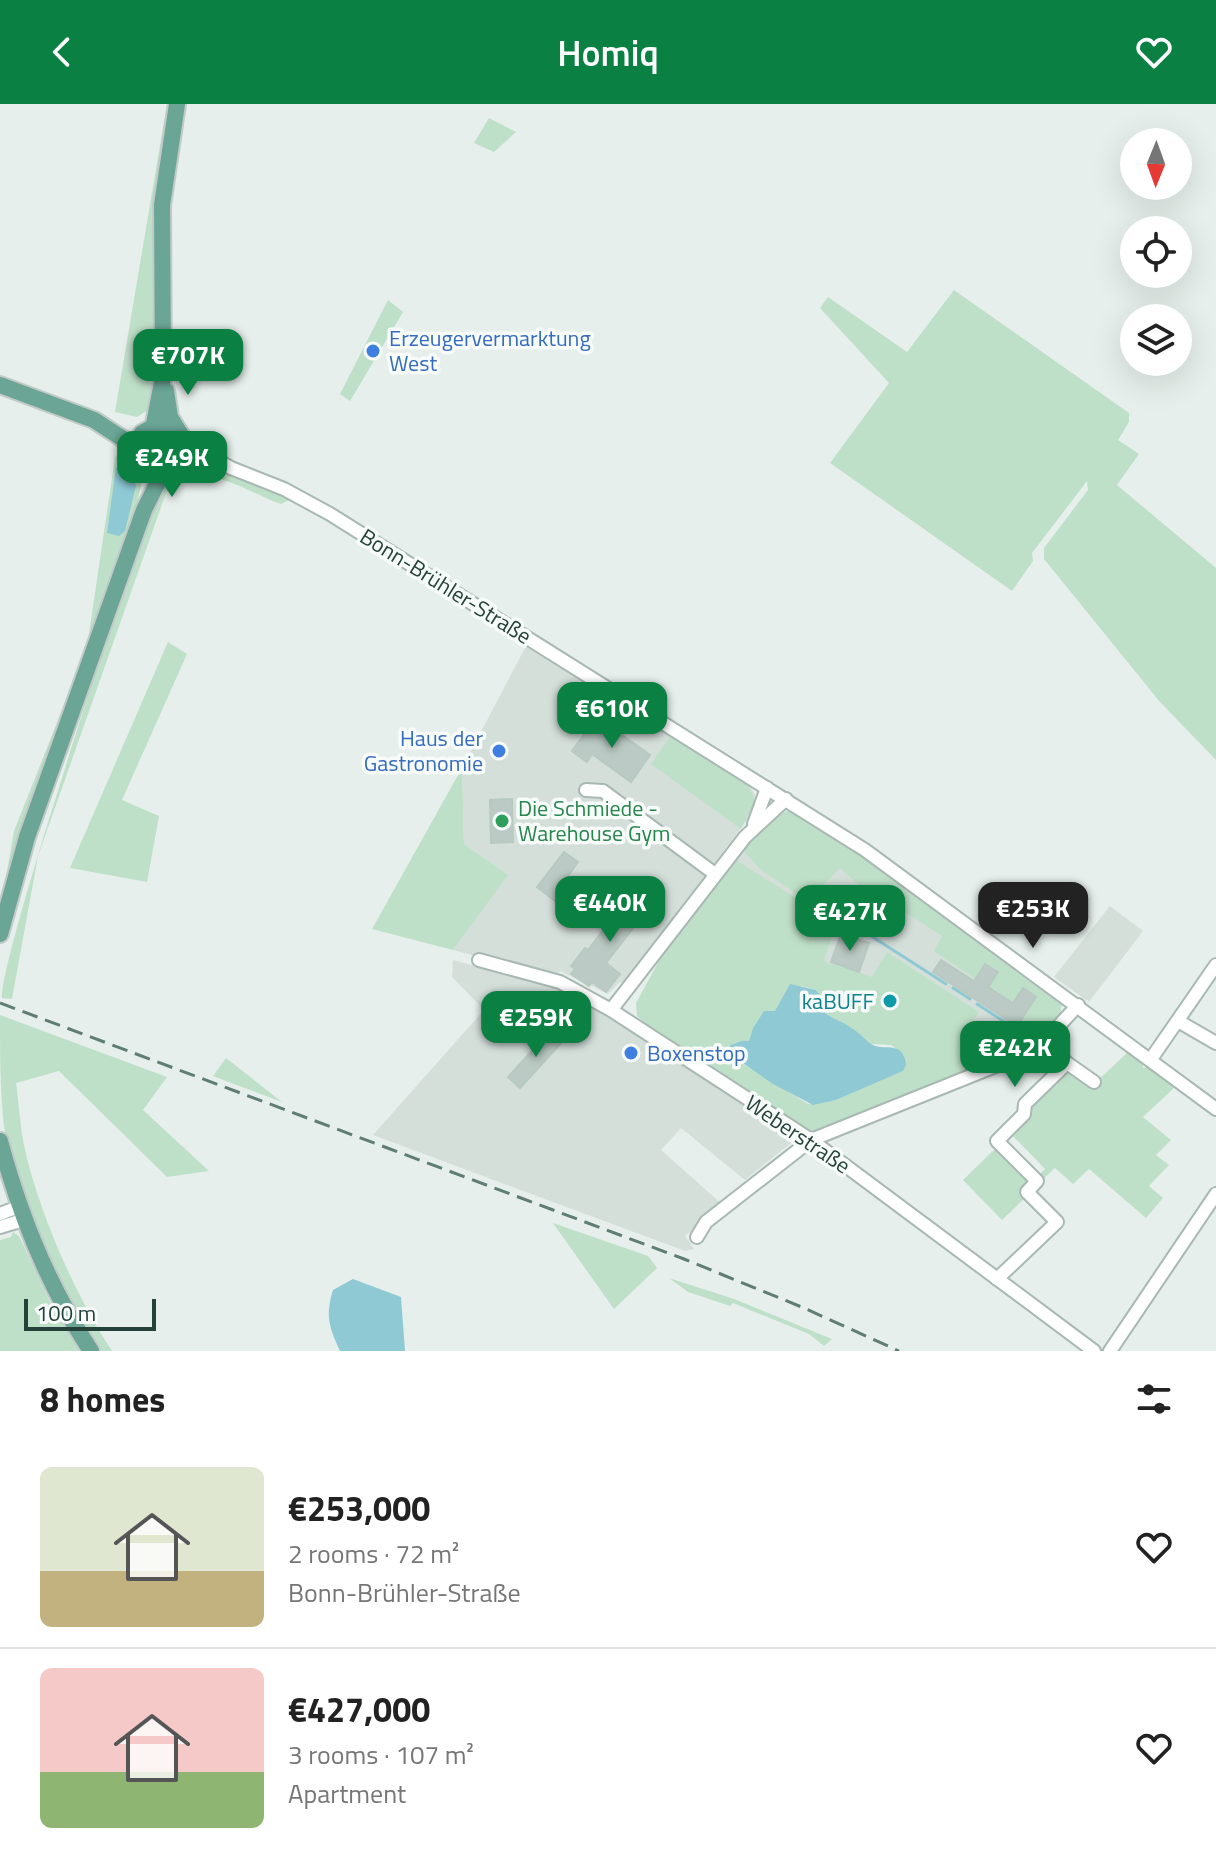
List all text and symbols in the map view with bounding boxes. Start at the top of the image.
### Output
text: Homiq [557,25,659,80]
icon: back [40,30,84,74]
icon: heart [1132,30,1176,74]
north arrow [1120,128,1192,200]
map controls [1120,128,1192,376]
button: locate [1120,216,1192,288]
button: layers [1120,304,1192,376]
place label: Erzeugervermarktung West [389,321,591,380]
pin: €707K [132,329,244,397]
text: €707K [151,335,225,374]
marker: Erzeugervermarktung West [364,342,382,360]
pin: €249K [116,431,228,499]
text: €249K [135,437,209,476]
street label: Bonn-Brühler-Straße [354,519,538,653]
pin: €610K [556,682,668,750]
text: €610K [575,688,649,727]
place label: Haus der Gastronomie [364,721,483,780]
marker: Haus der Gastronomie [490,742,508,760]
place label: Die Schmiede - Warehouse Gym [518,791,670,850]
marker: Die Schmiede - Warehouse Gym [493,812,511,830]
pin: €440K [554,876,666,944]
text: €440K [573,882,647,921]
pin: €253K [977,882,1089,950]
pin: €427K [794,885,906,953]
text: €253K [996,888,1070,927]
text: €427K [813,891,887,930]
place label: kaBUFF [802,984,874,1018]
pin: €259K [480,991,592,1059]
marker: kaBUFF [881,992,899,1010]
text: €259K [499,997,573,1036]
pin: €242K [959,1021,1071,1089]
text: €242K [978,1027,1052,1066]
place label: Boxenstop [647,1036,746,1070]
marker: Boxenstop [622,1044,640,1062]
street label: Weberstraße [738,1086,858,1182]
scale bar [24,1295,156,1331]
text: 100 m [36,1296,96,1330]
text: 8 homes [40,1373,165,1425]
icon: filters [1132,1377,1176,1421]
text: €253,000 [288,1482,430,1534]
icon: home [104,1499,200,1595]
icon: heart [1132,1525,1176,1569]
text: 2 rooms · 72 m² [288,1534,459,1573]
text: Bonn-Brühler-Straße [288,1573,521,1612]
text: €427,000 [288,1683,430,1735]
icon: home [104,1700,200,1796]
icon: heart [1132,1726,1176,1770]
text: 3 rooms · 107 m² [288,1735,474,1774]
text: Apartment [288,1774,406,1813]

